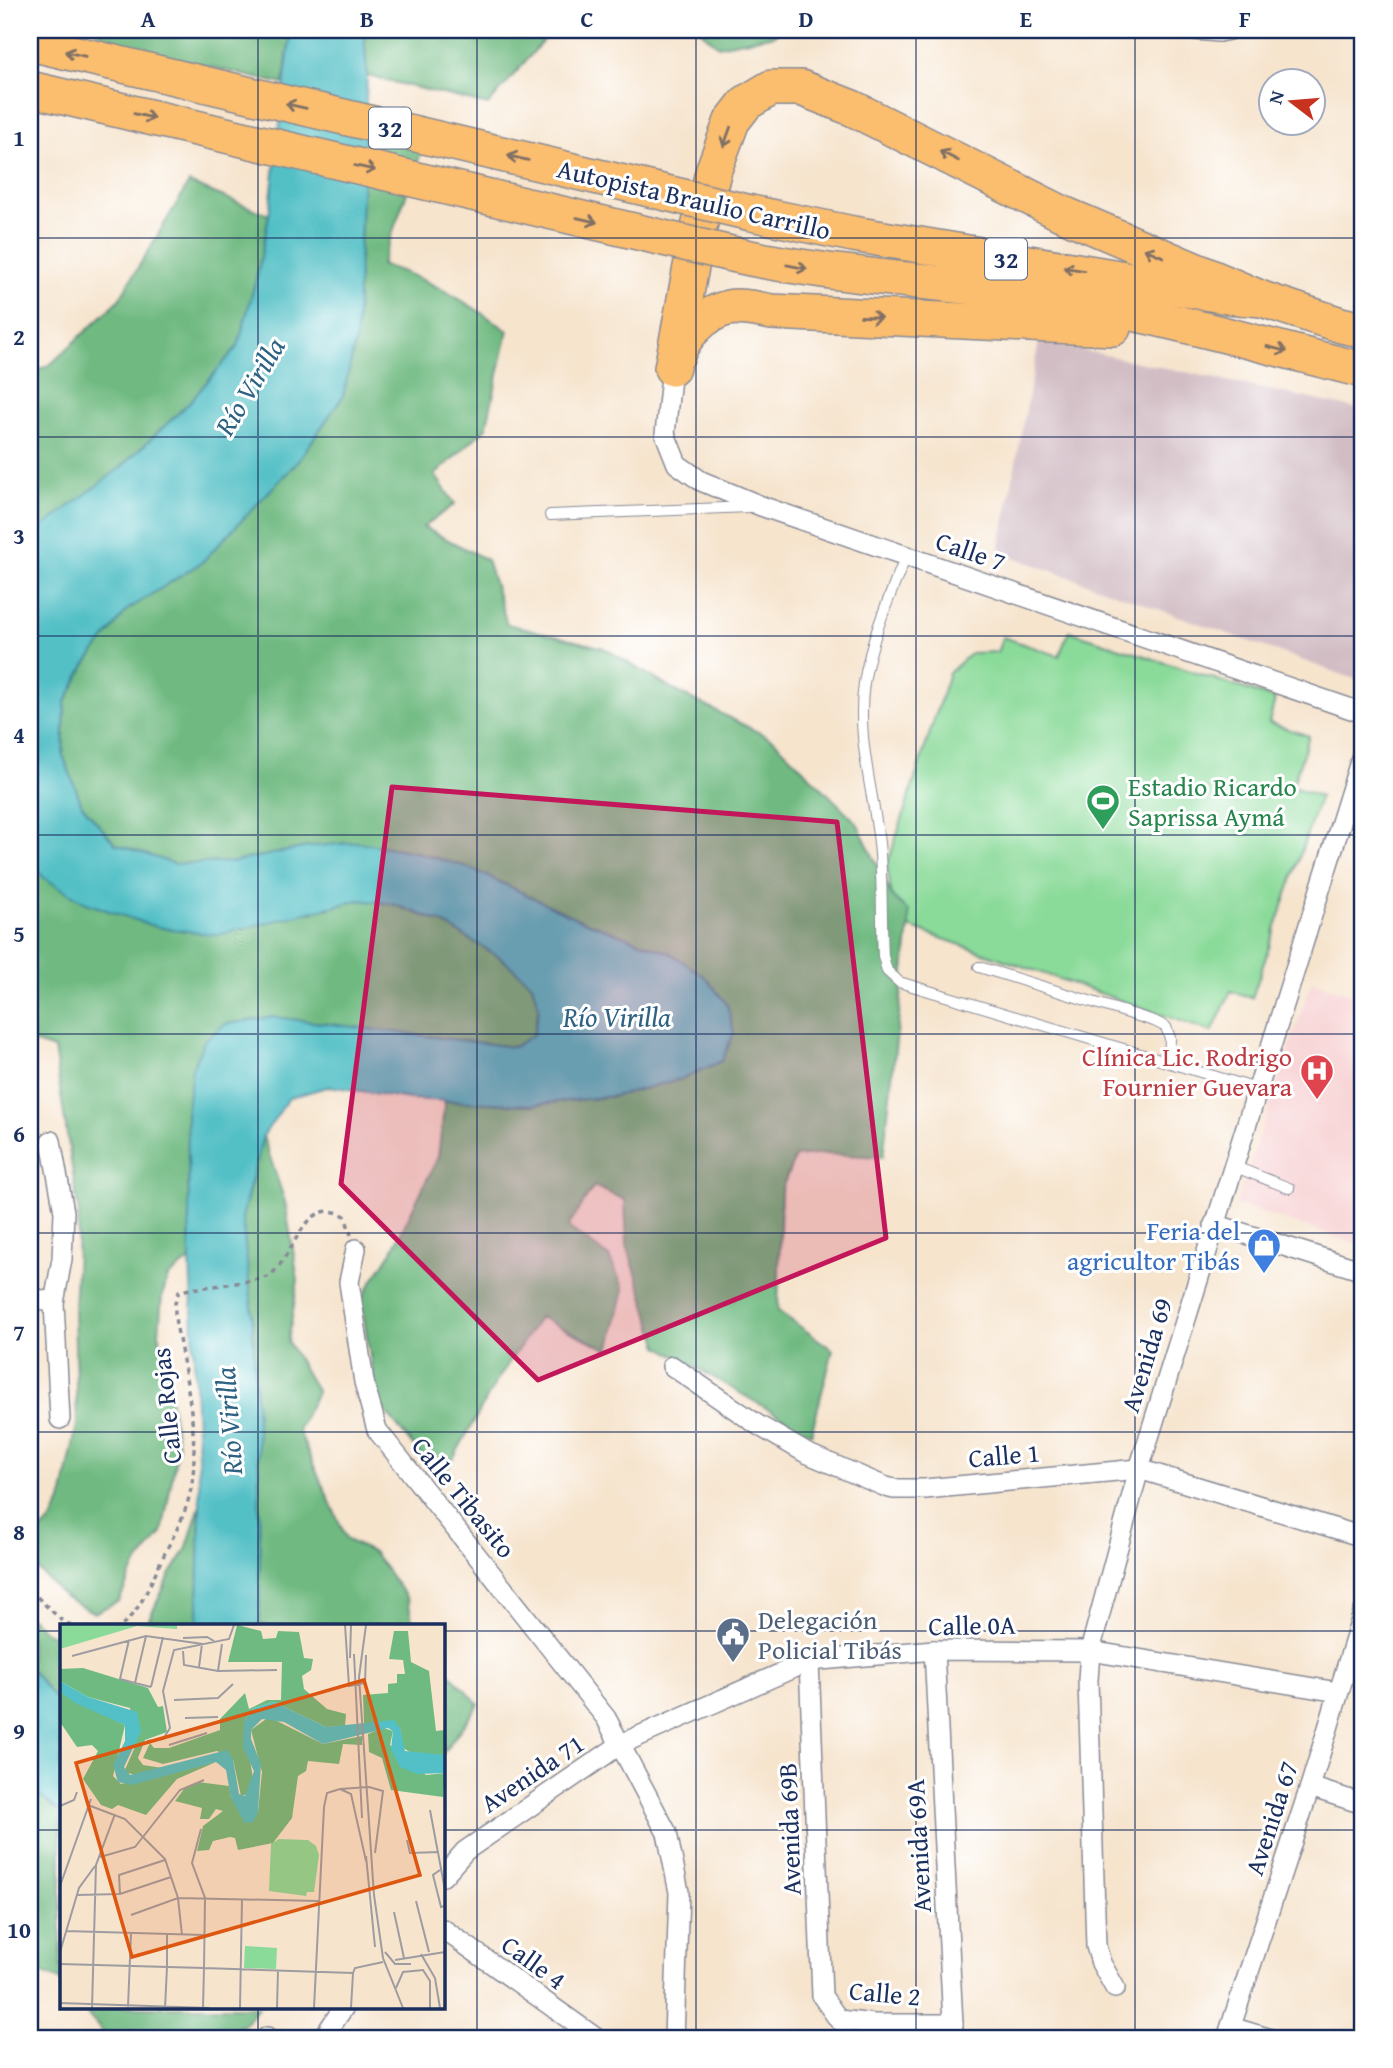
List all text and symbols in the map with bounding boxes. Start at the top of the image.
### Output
text: A [141,2,156,35]
text: B [360,2,374,35]
text: C [580,2,594,35]
text: D [799,2,814,35]
text: E [1020,2,1032,35]
text: F [1239,2,1251,35]
one-way arrow [64,47,87,60]
north arrow [1256,66,1326,136]
text: N [1260,87,1291,107]
one-way arrow [285,99,308,112]
road number: 32 [369,107,411,148]
one-way arrow [132,110,155,123]
text: 1 [13,121,25,154]
one-way arrow [719,125,732,147]
one-way arrow [939,148,960,162]
street label: Autopista Braulio Carrillo [554,149,834,249]
one-way arrow [507,151,530,164]
one-way arrow [353,162,376,175]
one-way arrow [575,214,598,227]
road number: 32 [985,238,1027,280]
one-way arrow [1144,246,1166,259]
one-way arrow [785,260,808,274]
one-way arrow [1063,262,1086,275]
one-way arrow [859,310,882,323]
text: 2 [13,320,25,353]
water label: Río Virilla [203,329,294,444]
one-way arrow [1265,343,1288,356]
text: 3 [13,519,25,552]
street label: Calle 7 [931,521,1011,581]
text: 4 [13,718,25,751]
place label: Estadio Ricardo Saprissa Aymá [1128,767,1297,836]
sports icon: Estadio Ricardo Saprissa Aymá [1084,782,1122,831]
text: 5 [13,917,25,950]
water label: Río Virilla [562,996,671,1037]
place label: Clínica Lic. Rodrigo Fournier Guevara [1082,1037,1293,1106]
hospital icon: Clínica Lic. Rodrigo Fournier Guevara [1298,1052,1336,1101]
text: 6 [13,1117,25,1150]
place label: Feria del agricultor Tibás [1067,1211,1240,1280]
shop icon: Feria del agricultor Tibás [1245,1226,1283,1275]
street label: Avenida 69 [1110,1293,1182,1417]
text: 7 [13,1316,25,1349]
street label: Calle Rojas [141,1346,191,1466]
water label: Río Virilla [204,1366,252,1477]
street label: Calle Tibasito [403,1428,525,1566]
street label: Calle 1 [967,1432,1041,1478]
text: 8 [13,1515,25,1548]
place label: Delegación Policial Tibás [758,1600,902,1669]
street label: Calle 0A [928,1605,1016,1645]
public building icon: Delegación Policial Tibás [714,1615,752,1664]
inset map [60,1624,444,2008]
text: 9 [13,1714,25,1747]
street label: Avenida 71 [472,1724,592,1822]
street label: Avenida 67 [1234,1756,1308,1880]
street label: Avenida 69B [767,1762,811,1896]
street label: Avenida 69A [895,1778,941,1914]
text: 10 [7,1913,31,1946]
street label: Calle 4 [494,1925,574,1999]
street label: Calle 2 [848,1970,922,2016]

